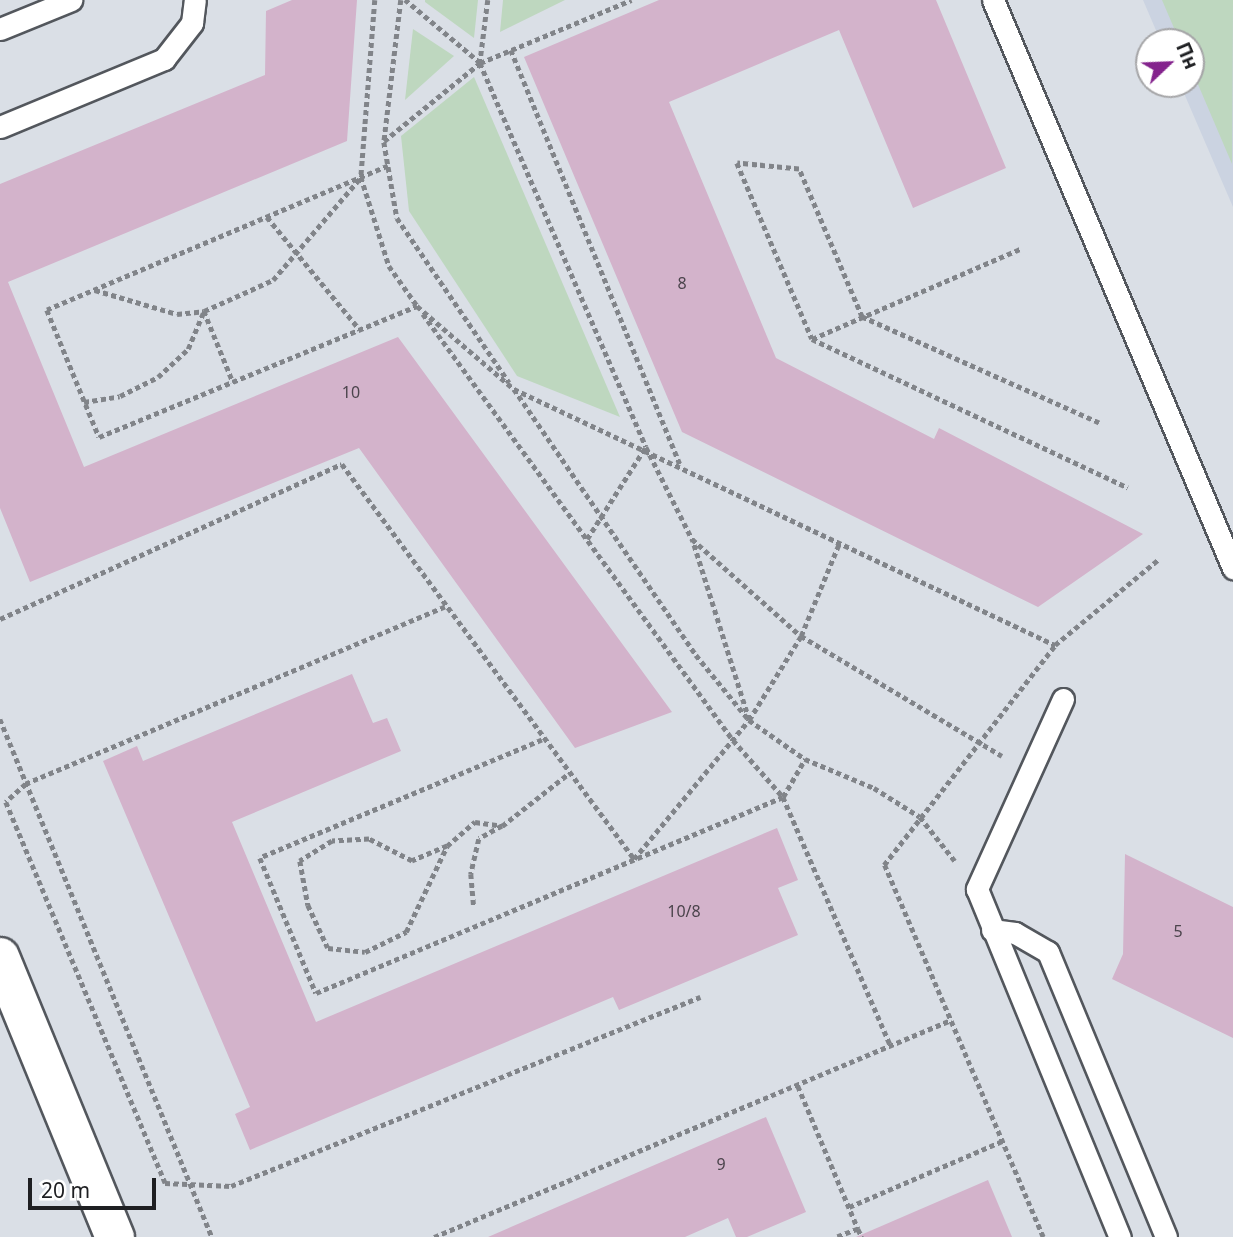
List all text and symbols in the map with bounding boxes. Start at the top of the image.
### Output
north arrow [1135,28,1205,98]
text: Пн [1170,38,1205,73]
house number: 8 [677,273,687,293]
house number: 10 [342,382,360,402]
house number: 10/8 [667,901,701,921]
house number: 5 [1173,921,1183,941]
house number: 9 [716,1154,726,1174]
scale bar [32,1164,159,1208]
text: 20 m [41,1176,90,1204]

